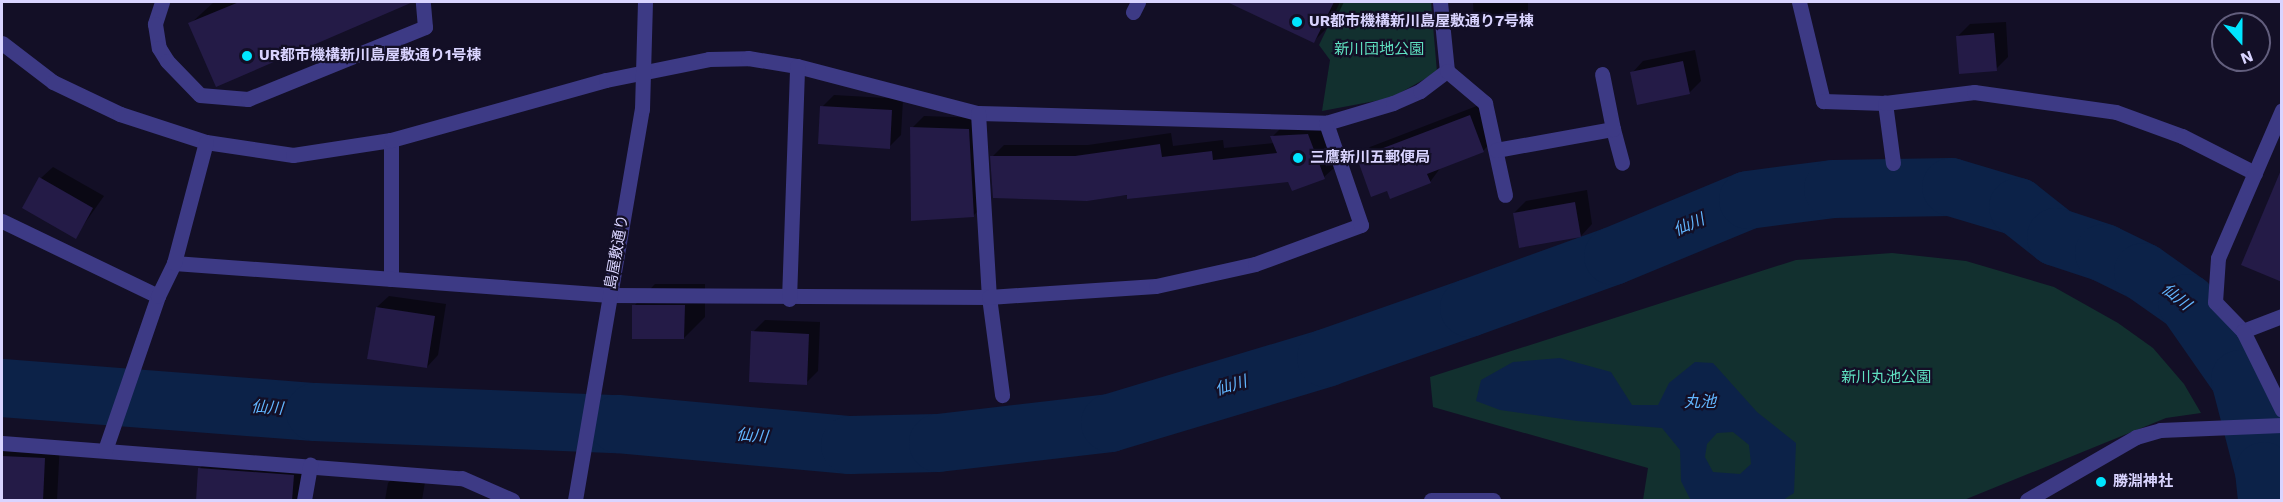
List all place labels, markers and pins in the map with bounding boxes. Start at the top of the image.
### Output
place label: UR都市機構新川島屋敷通り7号棟 [1309,13,1534,31]
marker: UR都市機構新川島屋敷通り7号棟 [1290,15,1304,29]
place label: UR都市機構新川島屋敷通り1号棟 [259,47,481,65]
marker: UR都市機構新川島屋敷通り1号棟 [240,49,254,63]
place label: 三鷹新川五郵便局 [1310,149,1430,167]
marker: 三鷹新川五郵便局 [1291,151,1305,165]
place label: 勝淵神社 [2113,473,2173,491]
marker: 勝淵神社 [2094,475,2108,489]

